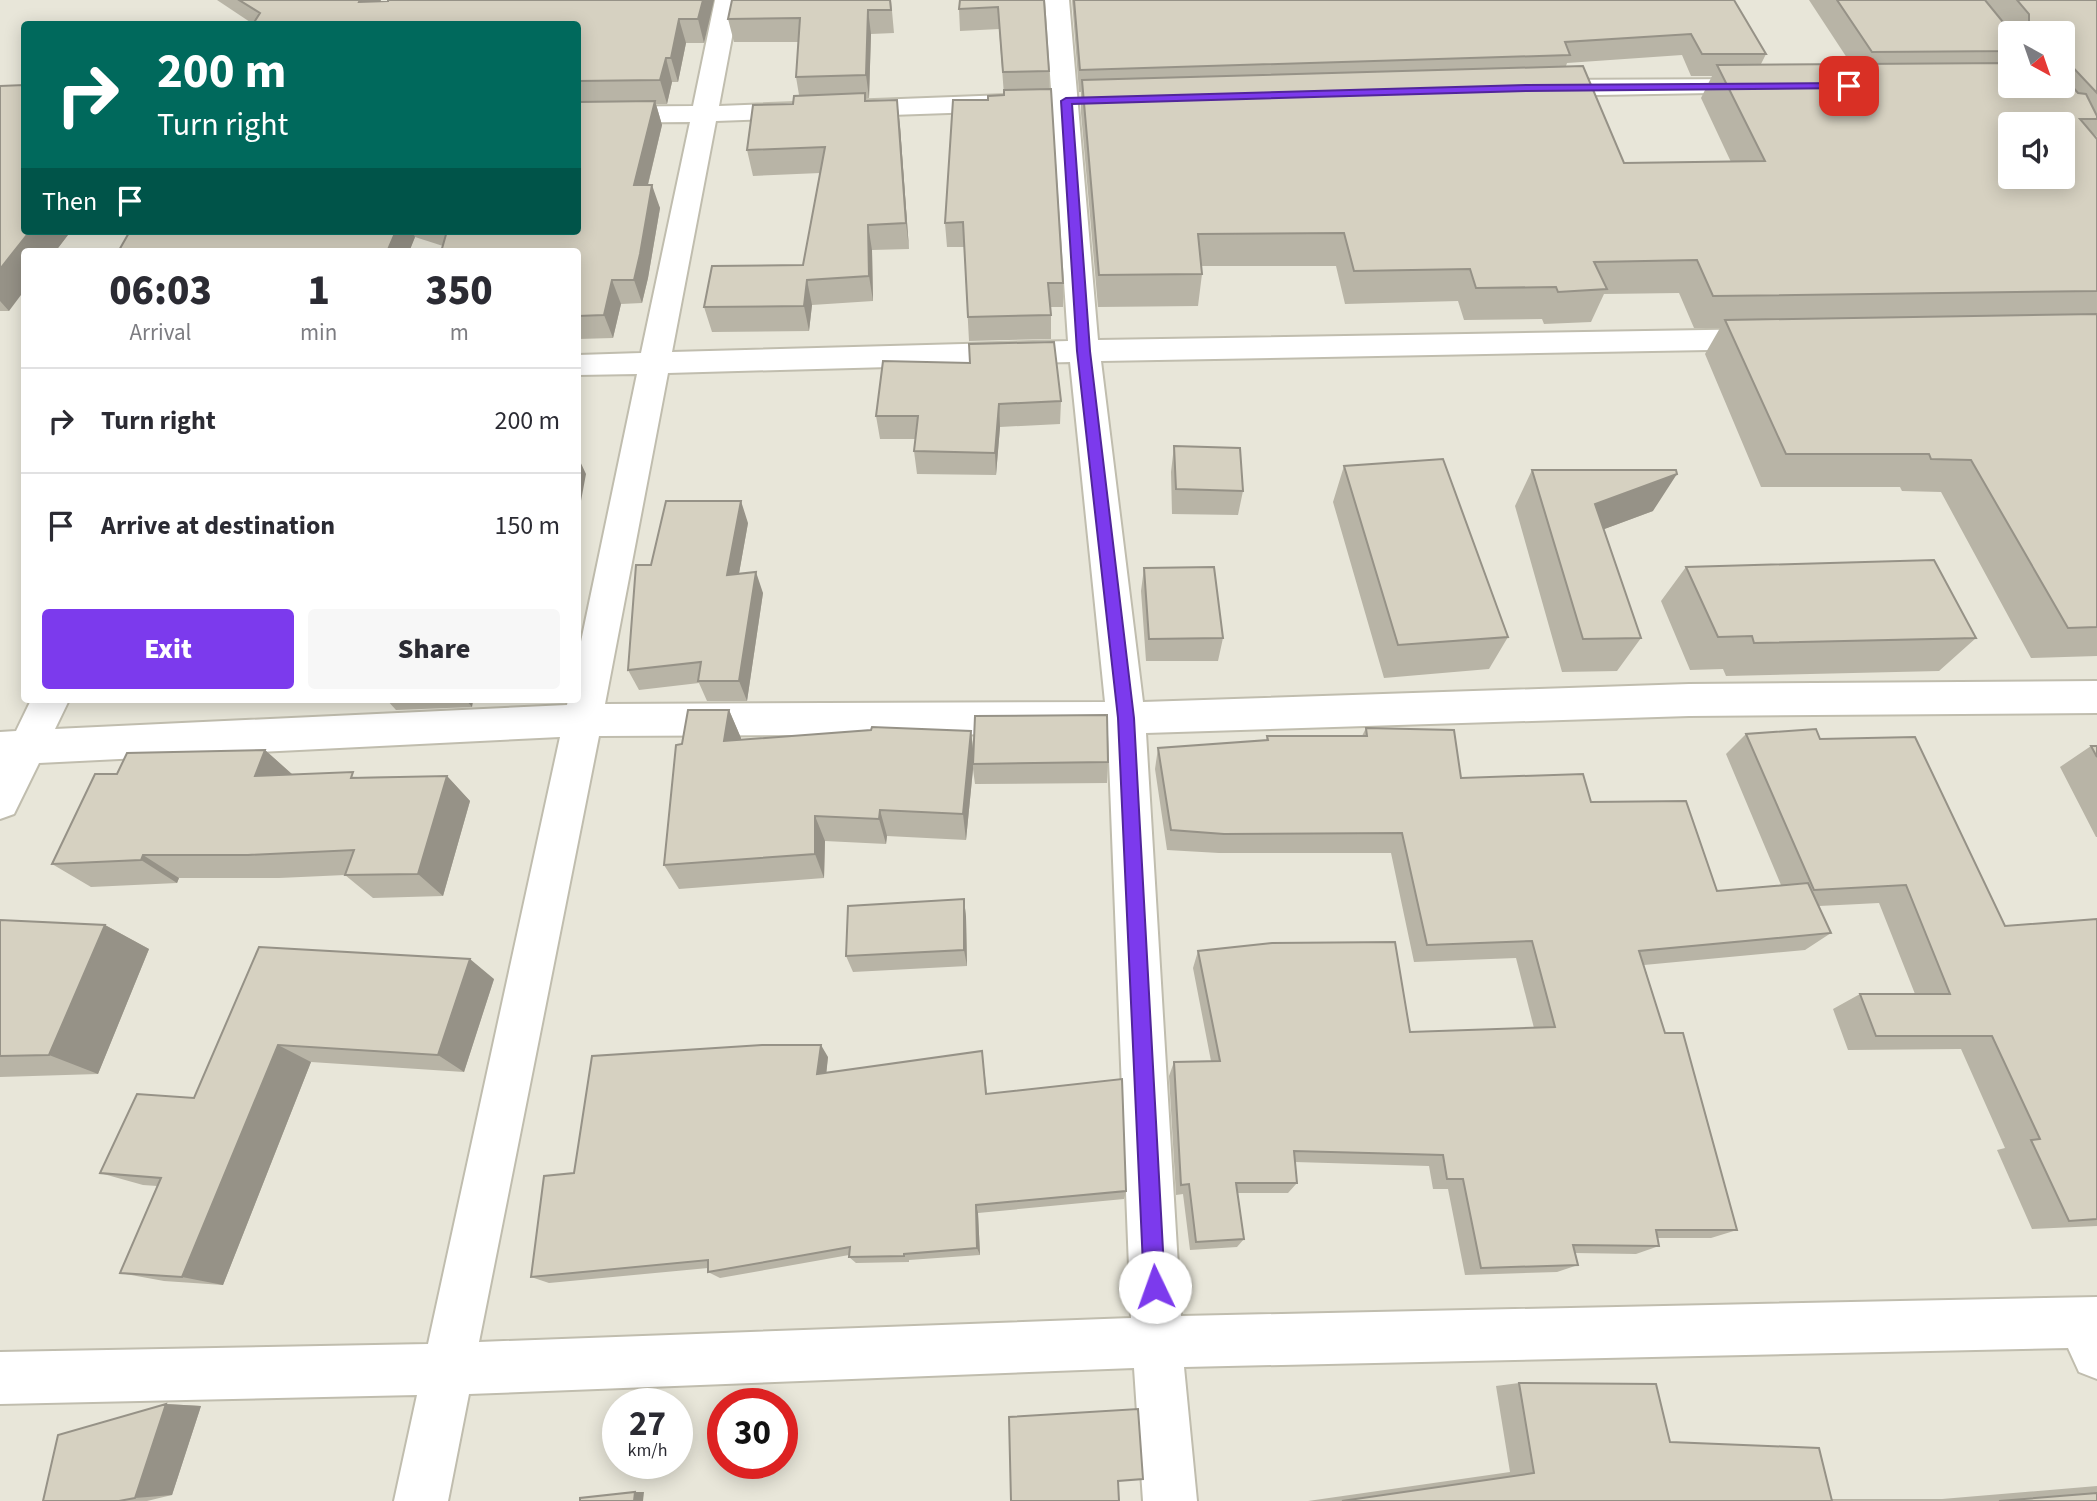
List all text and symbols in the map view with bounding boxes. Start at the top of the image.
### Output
north arrow [1998,21,2076,98]
map controls [1998,21,2075,189]
text: 200 m [157,37,286,107]
icon: right [42,49,133,140]
pin [1819,56,1879,116]
icon: arrive [1830,67,1868,105]
text: Turn right [157,102,288,148]
button: sound [1998,112,2075,189]
icon: arrive [111,182,149,220]
text: Then [42,183,97,220]
text: 06:03 [109,261,212,321]
text: 1 [307,261,330,321]
text: 350 [426,261,493,321]
text: Arrival [130,316,191,349]
text: min [300,316,337,349]
text: m [450,316,469,349]
icon: right [42,402,80,440]
text: Turn right [101,402,216,439]
text: 200 m [494,402,560,439]
icon: arrive [42,507,80,545]
text: Arrive at destination [101,507,335,544]
text: 150 m [494,507,560,544]
button: Exit [42,609,294,689]
button: Share [308,609,560,689]
position arrow [1118,1250,1192,1324]
speed limit sign: 30 [707,1388,798,1479]
text: 27 [629,1399,666,1449]
text: km/h [628,1438,667,1463]

